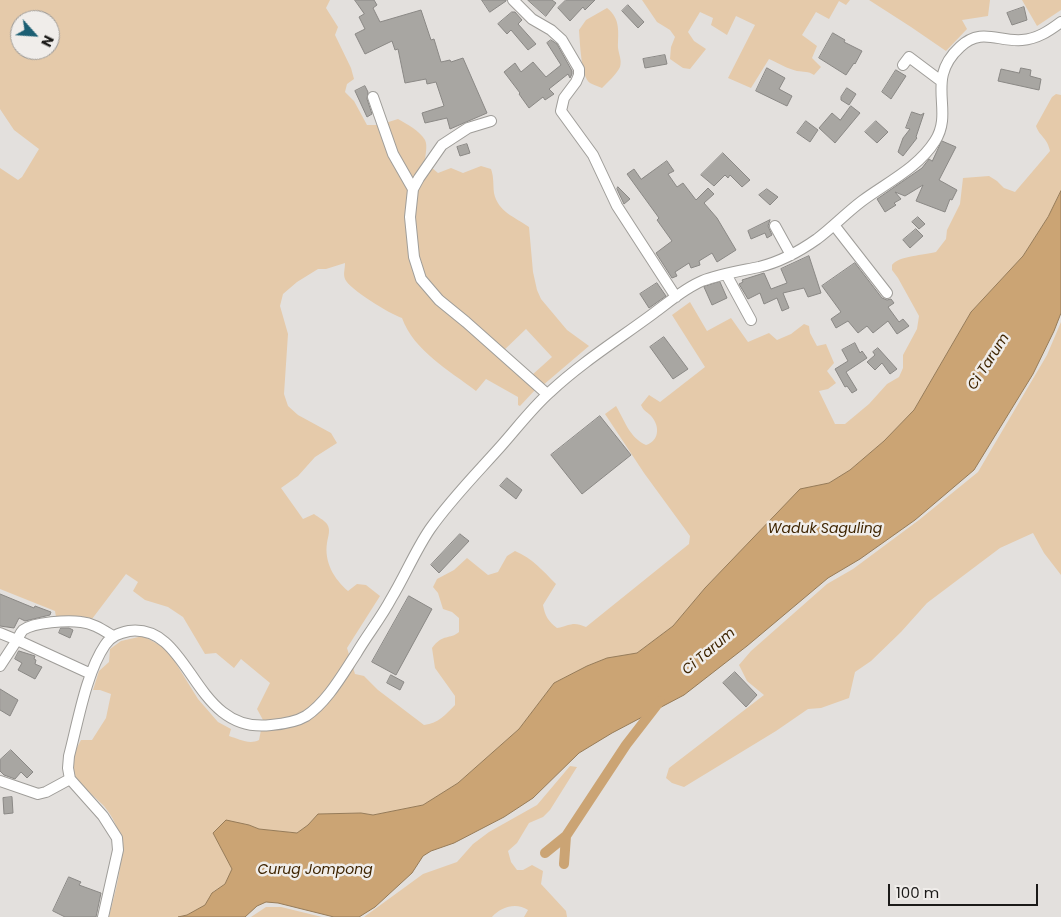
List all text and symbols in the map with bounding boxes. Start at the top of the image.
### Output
north arrow [10,10,60,60]
text: N [36,32,59,50]
water label: Ci Tarum [965,331,1013,393]
water label: Waduk Saguling [768,521,882,537]
water label: Ci Tarum [679,625,739,679]
water label: Curug Jompong [257,862,373,878]
scale bar [891,874,1041,906]
text: 100 m [896,882,939,903]

